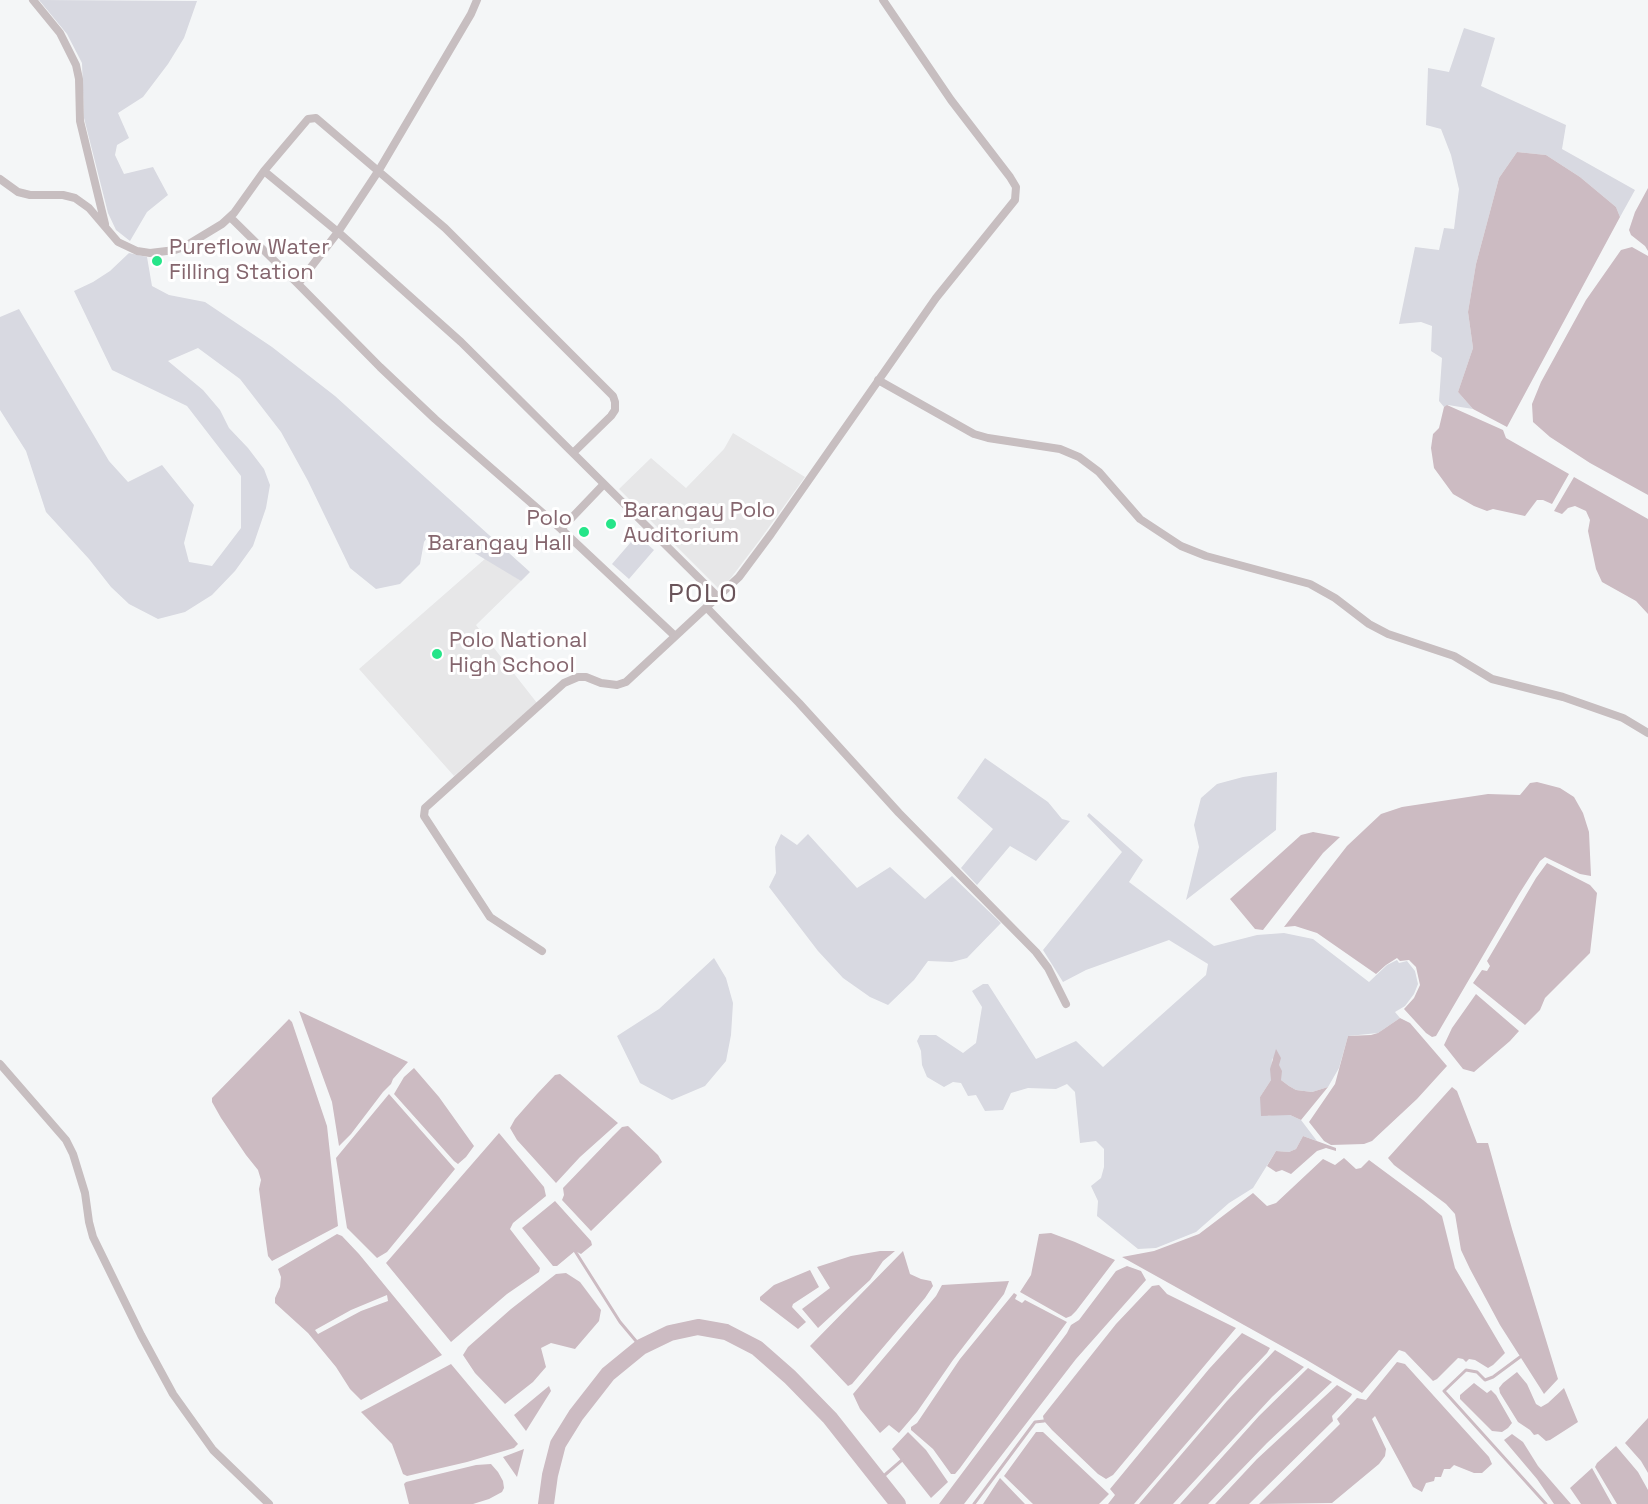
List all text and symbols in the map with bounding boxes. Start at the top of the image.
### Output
place label: Pureflow Water Filling Station [169,235,329,286]
marker: Pureflow Water Filling Station [150,254,164,268]
place label: Barangay Polo Auditorium [623,498,775,550]
place label: Polo Barangay Hall [427,506,572,558]
marker: Barangay Polo Auditorium [604,517,618,531]
marker: Polo Barangay Hall [577,525,591,539]
district label: POLO [668,579,738,611]
place label: Polo National High School [449,628,587,680]
marker: Polo National High School [430,647,444,661]

